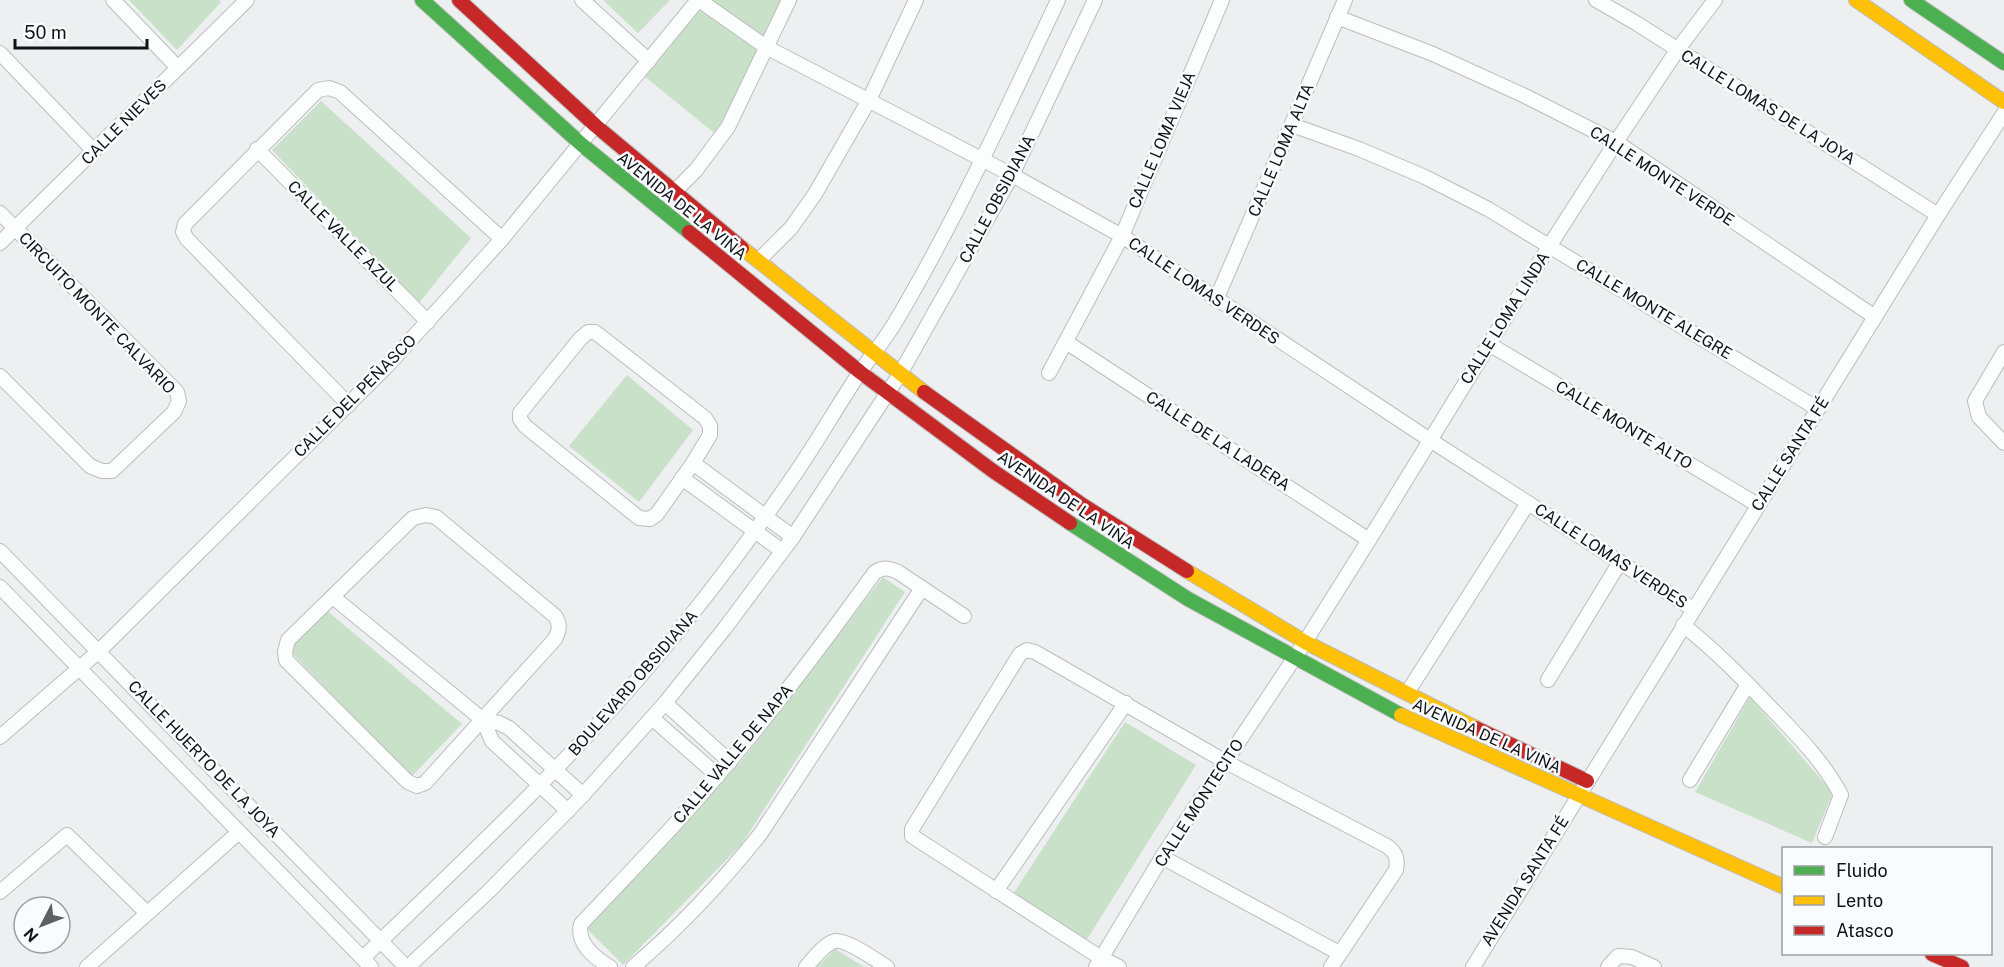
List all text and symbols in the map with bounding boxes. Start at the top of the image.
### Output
scale bar [15,12,147,50]
text: 50 m [24,22,67,43]
street label: CALLE LOMAS DE LA JOYA [1677,45,1859,169]
street label: CALLE LOMA VIEJA [1125,69,1199,211]
street label: CALLE NIEVES [78,76,170,168]
street label: CALLE LOMA ALTA [1244,80,1318,220]
street label: CALLE MONTE VERDE [1586,122,1738,230]
street label: CALLE OBSIDIANA [955,132,1039,266]
street label: AVENIDA DE LA VIÑA [614,147,751,264]
street label: CALLE VALLE AZUL [284,177,402,295]
street label: CIRCUITO MONTE CALVARIO [15,228,179,398]
street label: CALLE LOMAS VERDES [1125,233,1283,349]
street label: CALLE LOMA LINDA [1457,248,1553,388]
street label: CALLE MONTE ALEGRE [1573,255,1735,363]
street label: CALLE DEL PEÑASCO [289,330,420,461]
street label: CALLE MONTE ALTO [1552,377,1696,473]
street label: CALLE DE LA LADERA [1142,387,1294,495]
street label: CALLE SANTA FÉ [1746,393,1833,515]
street label: AVENIDA DE LA VIÑA [994,446,1139,553]
street label: CALLE LOMAS VERDES [1531,500,1691,612]
street label: BOULEVARD OBSIDIANA [565,606,701,760]
street label: CALLE HUERTO DE LA JOYA [124,677,284,841]
street label: CALLE VALLE DE NAPA [669,681,797,827]
street label: AVENIDA DE LA VIÑA [1410,694,1565,777]
street label: CALLE MONTECITO [1151,736,1247,870]
street label: AVENIDA SANTA FÉ [1476,812,1573,949]
legend [1782,847,1992,955]
text: Fluido [1836,860,1888,881]
text: Lento [1836,890,1883,911]
north arrow [12,895,72,955]
text: Atasco [1836,920,1894,941]
text: N [20,924,42,946]

